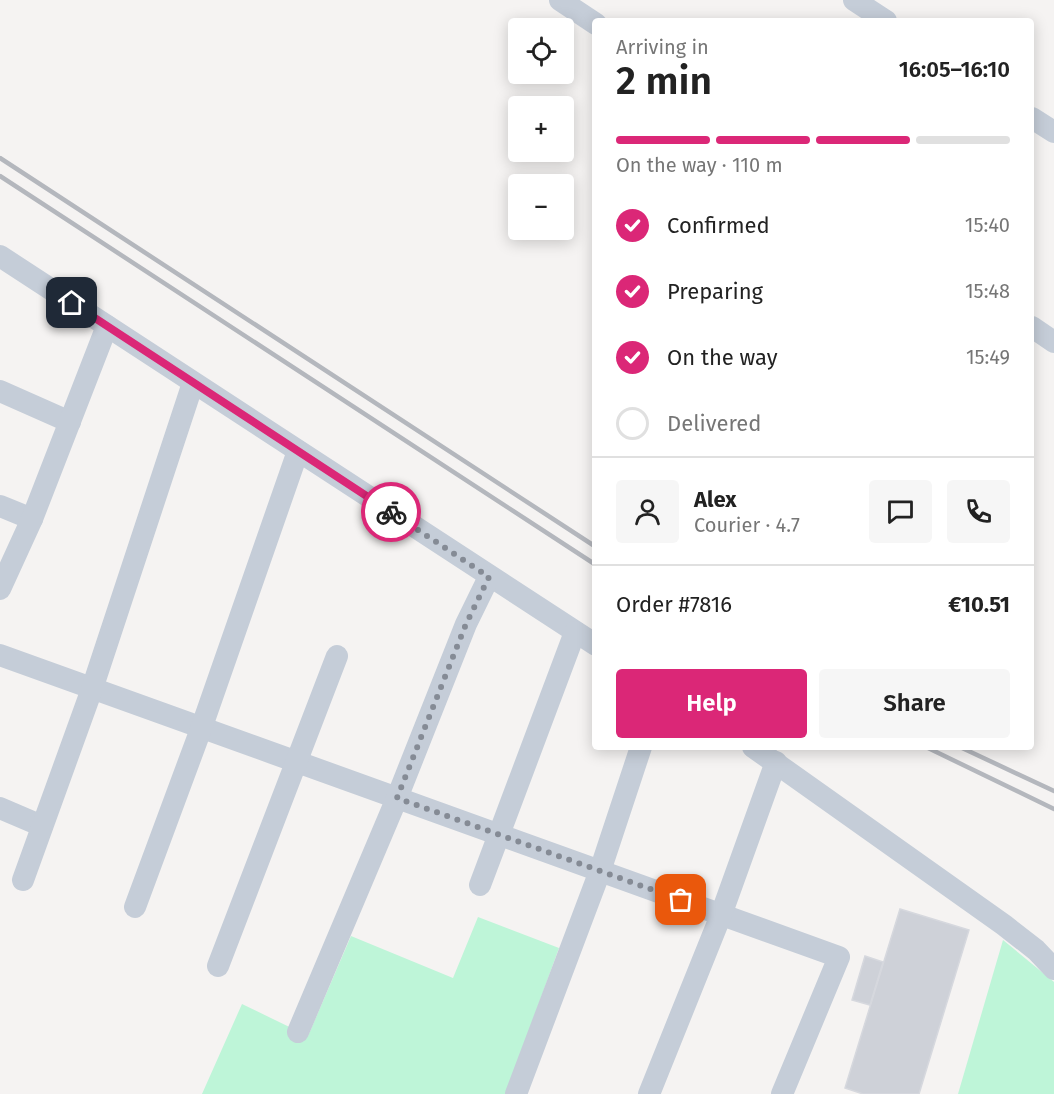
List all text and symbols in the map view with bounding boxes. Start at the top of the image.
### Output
map controls [508,18,574,240]
button: locate [508,18,574,84]
text: Arriving in [616,35,709,59]
text: 16:05–16:10 [899,56,1010,83]
text: 2 min [616,58,712,104]
button: + [508,96,574,162]
text: On the way · 110 m [616,153,783,177]
button: − [508,174,574,240]
icon: check [616,209,649,242]
text: Confirmed [667,212,770,239]
text: 15:40 [965,213,1010,237]
icon: check [616,275,649,308]
pin [46,277,97,328]
text: Preparing [667,278,763,305]
text: 15:48 [965,279,1010,303]
icon: home [55,286,88,319]
icon: check [616,341,649,374]
text: On the way [667,344,778,371]
text: 15:49 [966,345,1010,369]
text: Delivered [667,410,762,437]
button: person [616,480,679,543]
button: chat [869,480,932,543]
button: phone [947,480,1010,543]
courier [361,482,421,542]
text: Alex [694,486,737,513]
icon: bike [375,496,408,529]
text: Courier · 4.7 [694,513,800,537]
text: Order #7816 [616,591,732,618]
text: €10.51 [948,591,1010,618]
button: Help [616,669,807,738]
button: Share [819,669,1010,738]
pin [655,874,706,925]
icon: bag [664,883,697,916]

